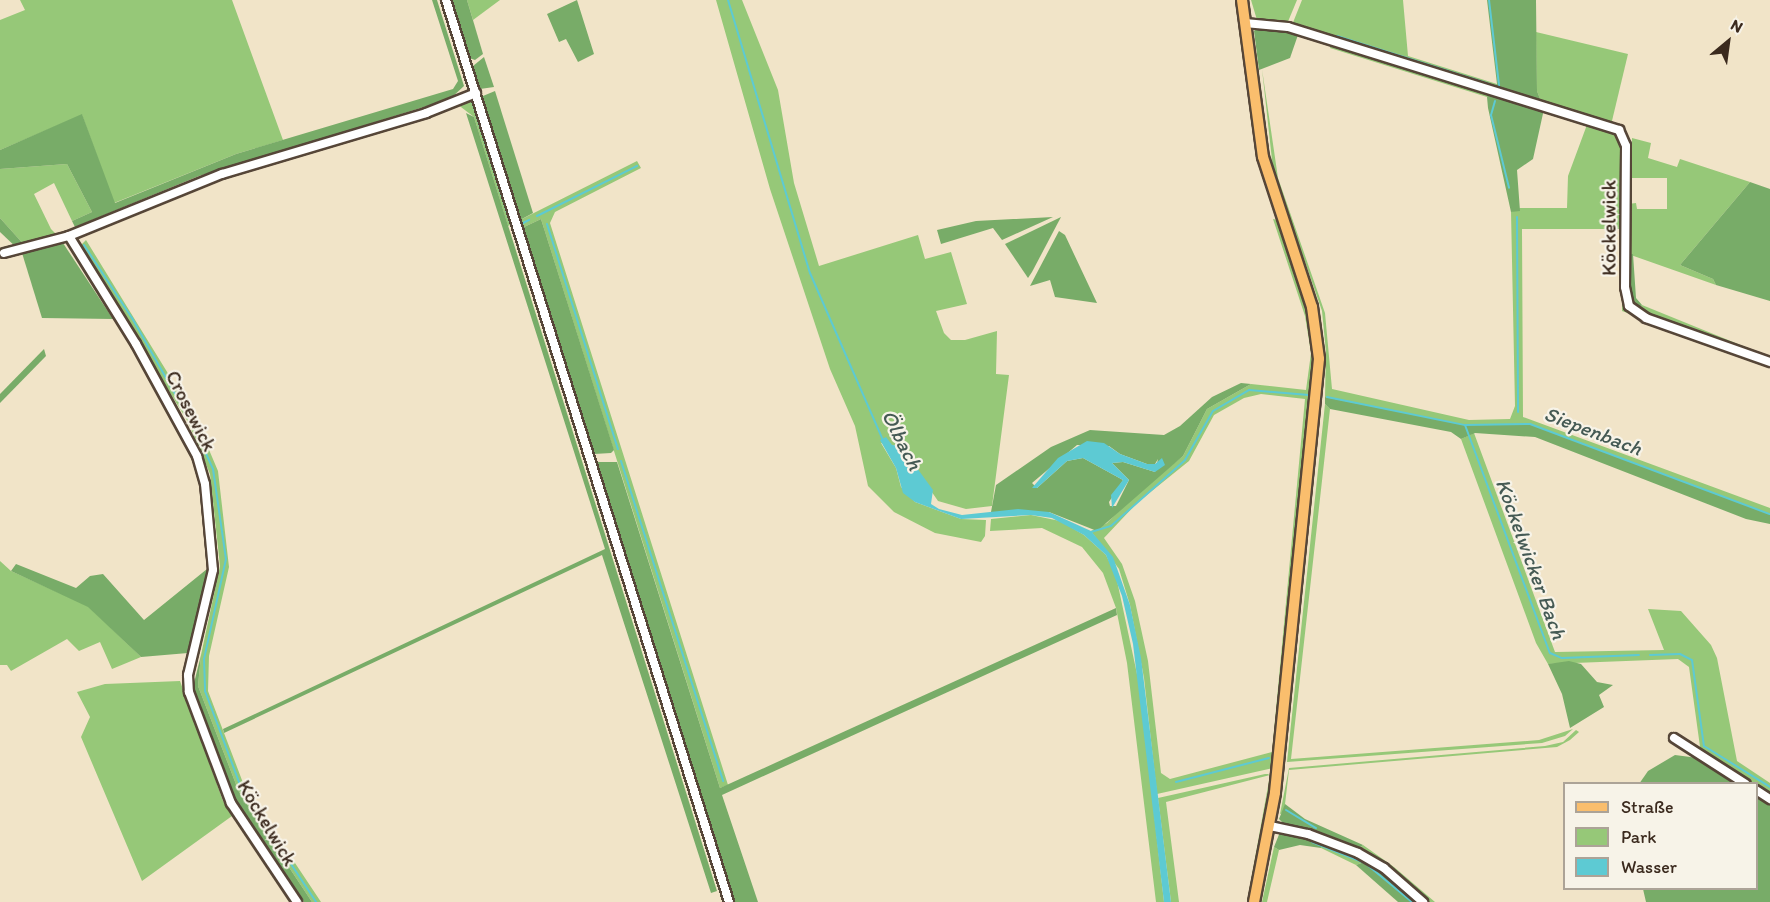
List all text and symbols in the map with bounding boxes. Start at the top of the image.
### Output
north arrow [1698,12,1758,72]
text: N [1728,15,1746,37]
street label: Köckelwick [1597,180,1621,276]
street label: Crosewick [160,367,222,455]
water label: Siepenbach [1541,401,1645,461]
water label: Ölbach [876,406,928,474]
water label: Köckelwicker Bach [1490,475,1572,643]
street label: Köckelwick [232,776,302,870]
legend [1563,782,1758,890]
text: Straße [1621,796,1674,818]
text: Park [1621,826,1656,848]
text: Wasser [1621,856,1677,878]

